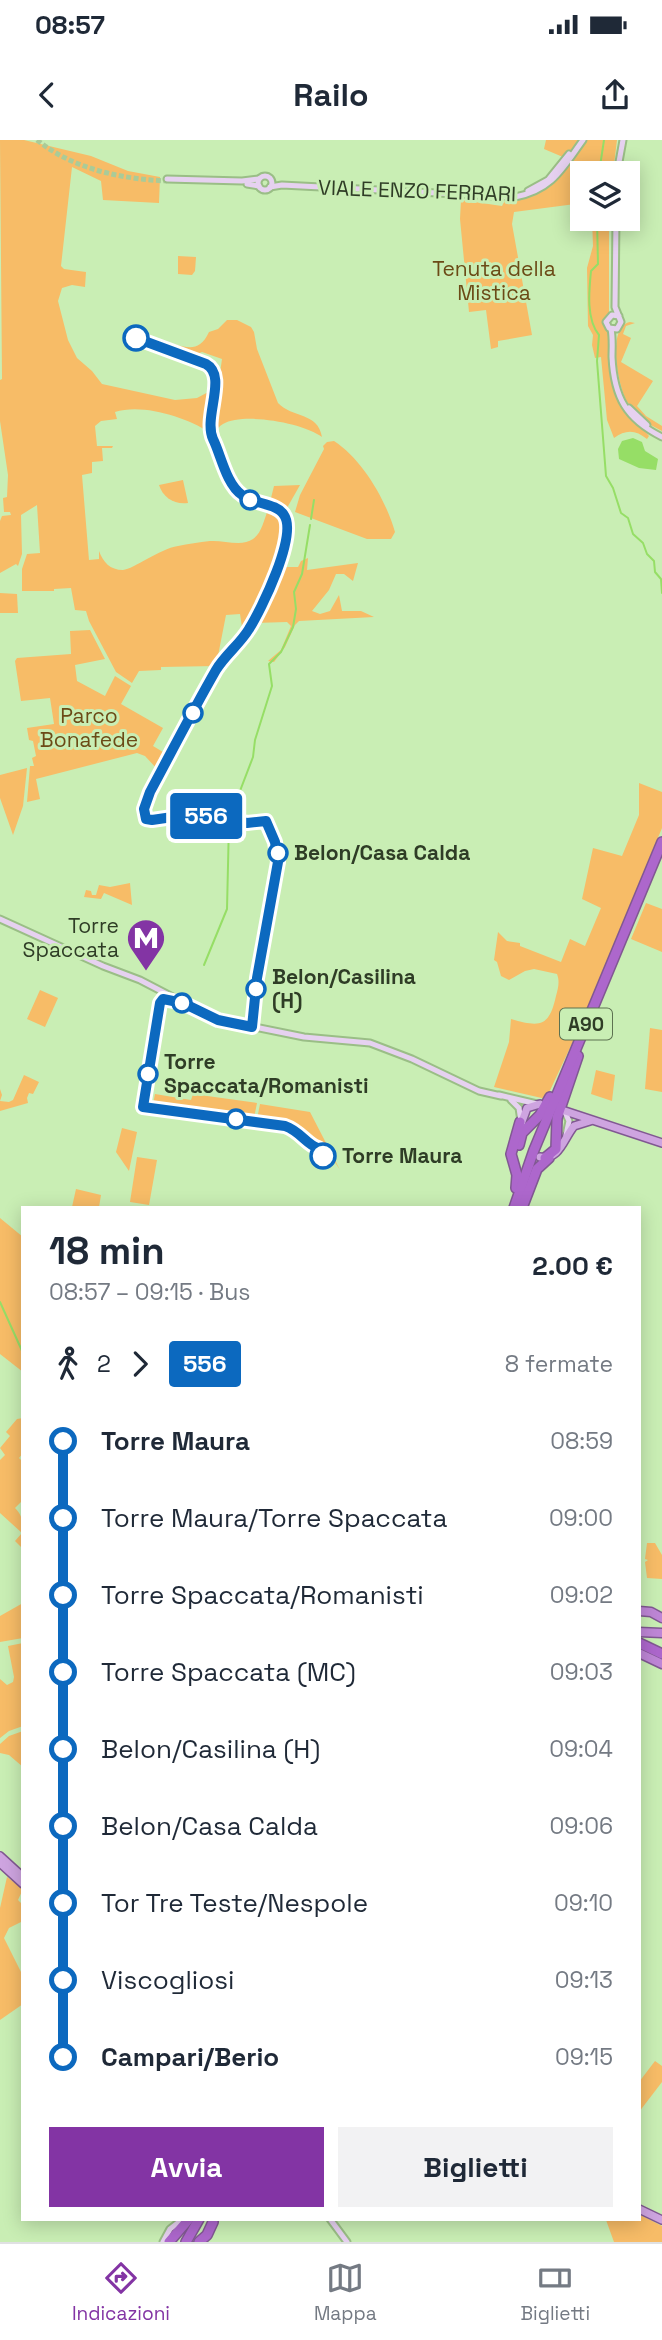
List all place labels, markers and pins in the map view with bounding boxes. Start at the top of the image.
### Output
unlabelled marker [123,325,149,351]
unlabelled marker [240,490,260,510]
unlabelled marker [183,703,203,723]
place label: Belon/Casa Calda [294,839,470,866]
marker: Belon/Casa Calda [268,843,288,863]
place label: Torre Spaccata [23,912,119,963]
metro station icon: Torre Spaccata [125,917,167,972]
place label: Belon/Casilina (H) [272,963,416,1014]
marker: Belon/Casilina (H) [246,979,266,999]
unlabelled marker [172,993,192,1013]
place label: Torre Spaccata/Romanisti [164,1048,369,1099]
marker: Torre Spaccata/Romanisti [138,1064,158,1084]
unlabelled marker [226,1109,246,1129]
place label: Torre Maura [342,1142,462,1169]
marker: Torre Maura [310,1143,336,1169]

